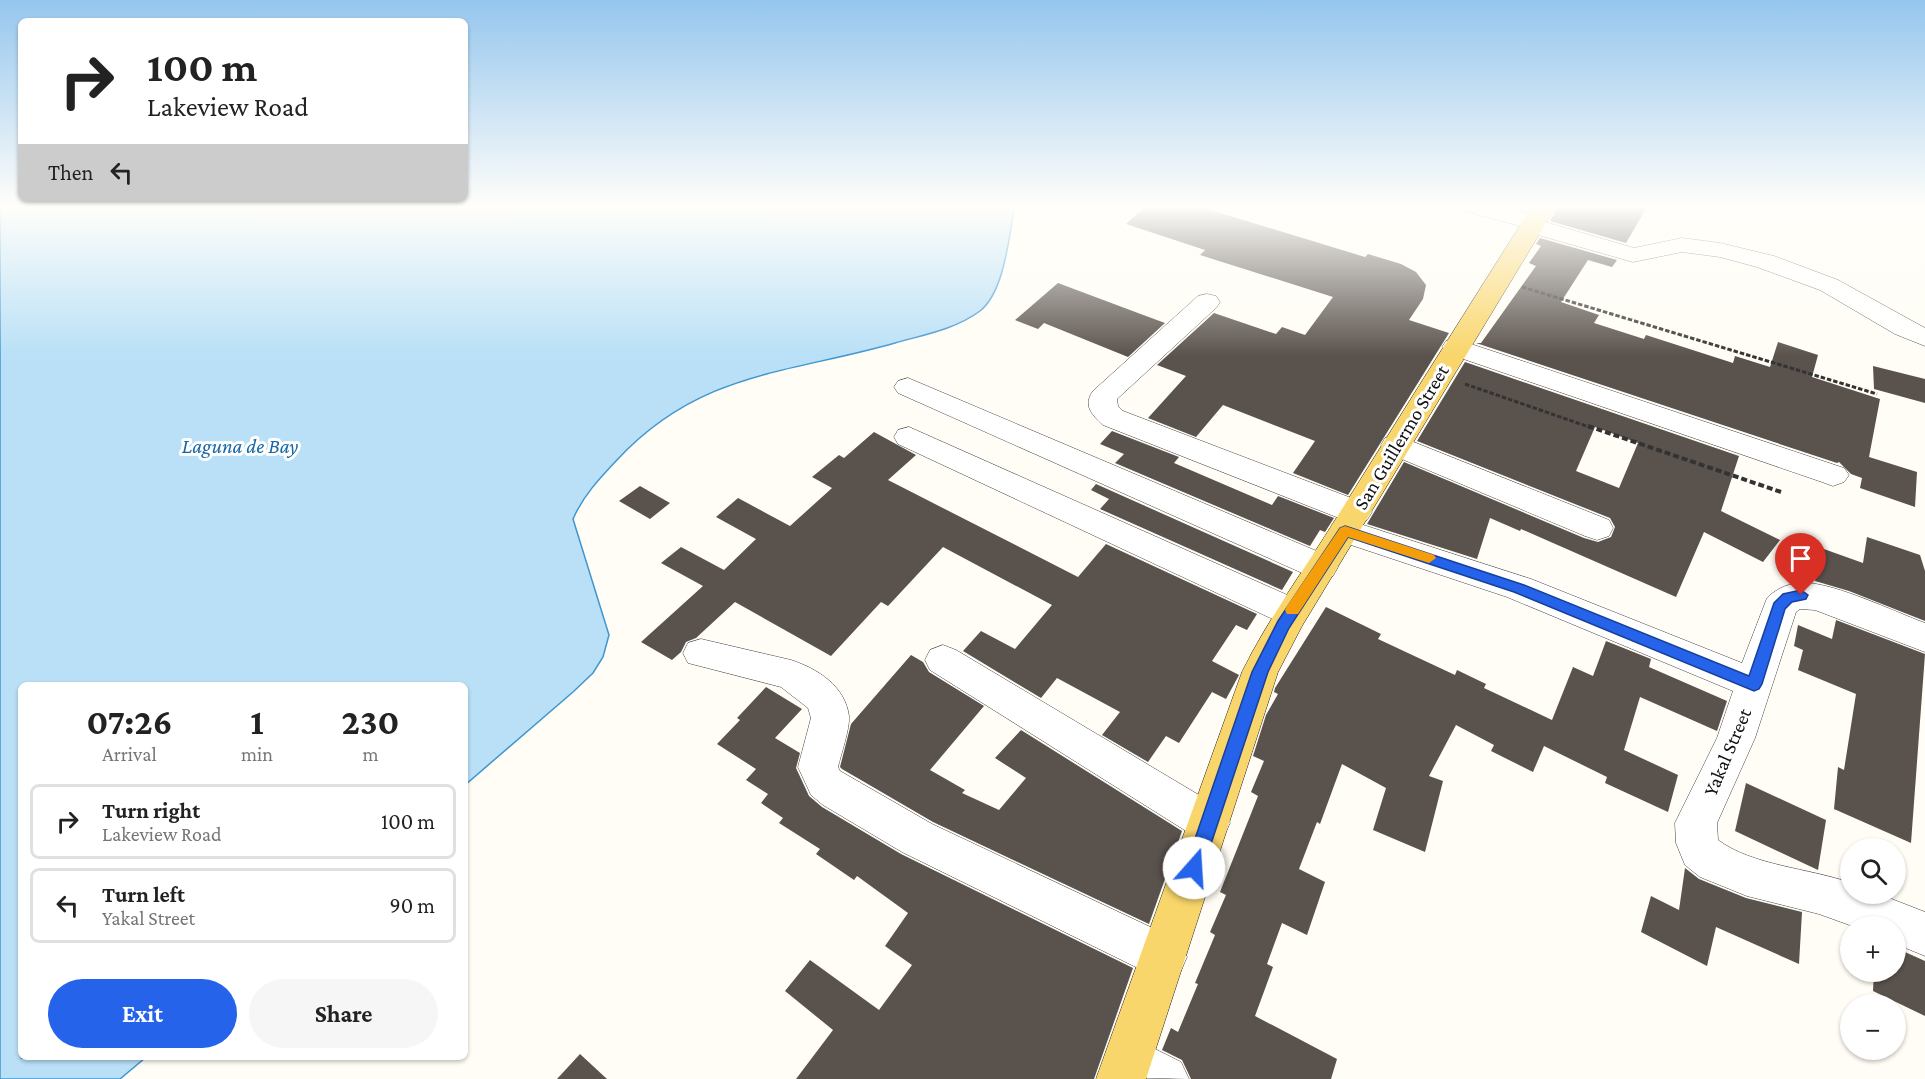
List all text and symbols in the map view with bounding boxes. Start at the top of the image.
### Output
icon: right [48,42,126,120]
text: 100 m [147,43,257,90]
text: Lakeview Road [147,92,309,122]
icon: left [105,156,138,189]
text: Then [48,160,93,185]
street label: San Guillermo Street [1349,360,1453,513]
water label: Laguna de Bay [182,434,299,458]
pin [1775,533,1826,595]
icon: arrive [1784,542,1817,575]
text: 07:26 [87,702,172,742]
text: 1 [250,702,264,742]
text: 230 [342,702,399,742]
street label: Yakal Street [1699,704,1755,799]
text: Arrival [102,743,157,765]
text: min [241,743,273,765]
text: m [362,743,379,765]
text: Turn right [102,798,200,823]
icon: right [51,805,84,838]
text: 100 m [381,809,435,834]
text: Lakeview Road [102,823,222,845]
position arrow [1162,836,1226,900]
map controls [1840,838,1906,1060]
button: search [1840,838,1906,904]
text: Turn left [102,882,185,907]
icon: left [51,889,84,922]
text: 90 m [390,893,435,918]
text: Yakal Street [102,907,195,929]
button: + [1840,916,1906,982]
button: Exit [48,979,237,1048]
button: Share [249,979,438,1048]
button: − [1840,994,1906,1060]

